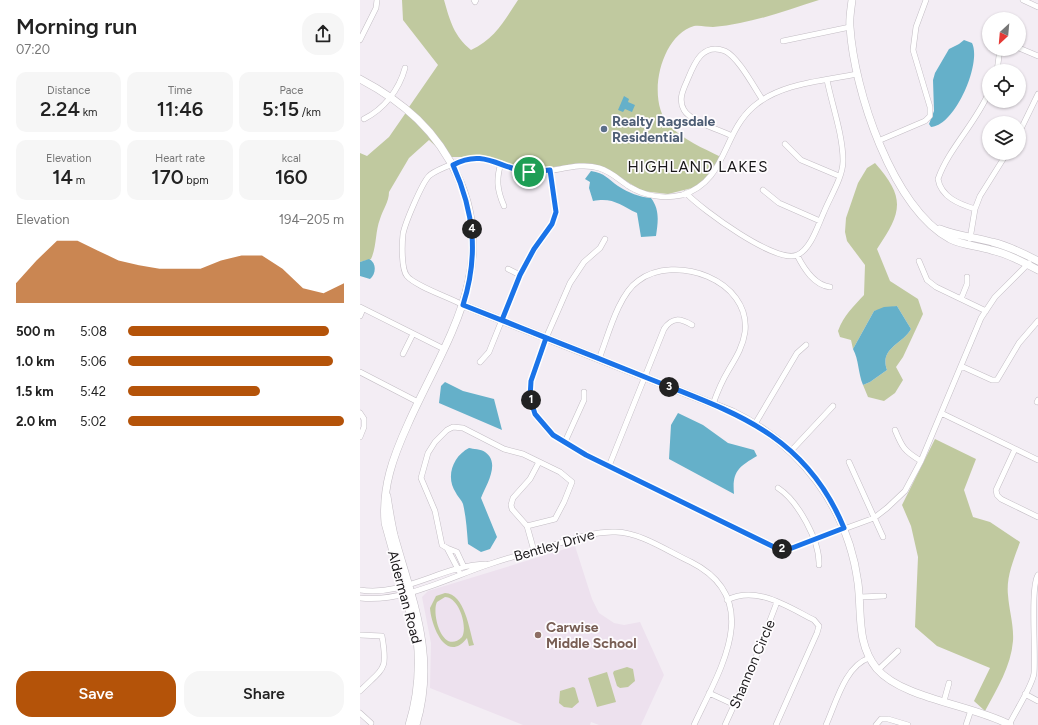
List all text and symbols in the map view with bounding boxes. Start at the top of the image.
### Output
north arrow [982,12,1026,56]
map controls [982,12,1026,160]
text: Morning run [16,13,137,40]
button: share [302,13,344,55]
text: 07:20 [16,42,50,57]
button: locate [982,64,1026,108]
text: Distance [47,84,90,97]
text: Time [168,84,192,97]
text: Pace [279,84,303,97]
text: 2.24 [40,97,80,121]
text: 11:46 [157,97,203,121]
text: 5:15 [262,97,299,121]
text: km [80,106,97,119]
text: /km [299,106,321,119]
place label: Realty Ragsdale Residential [612,113,715,146]
button: layers [982,116,1026,160]
marker: Realty Ragsdale Residential [599,124,609,134]
text: Elevation [46,152,91,165]
text: Heart rate [155,152,205,165]
text: kcal [282,152,301,165]
pin [512,155,546,189]
district label: HIGHLAND LAKES [628,158,768,176]
icon: arrive [518,161,540,183]
text: 14 [52,165,73,189]
text: 170 [151,165,184,189]
text: 160 [275,165,308,189]
text: m [73,174,85,187]
text: bpm [184,174,209,187]
text: Elevation [16,212,69,227]
text: 194–205 m [279,212,344,227]
pin: 4 [462,219,482,239]
text: 4 [469,222,475,235]
text: 500 m [16,324,55,339]
text: 5:08 [80,324,107,339]
text: 1.0 km [16,354,55,369]
text: 5:06 [80,354,106,369]
pin: 3 [659,377,679,397]
text: 3 [666,380,672,393]
text: 1.5 km [16,384,54,399]
text: 5:42 [80,384,106,399]
pin: 1 [521,390,541,410]
text: 1 [529,393,533,406]
text: 2.0 km [16,414,57,429]
text: 5:02 [80,414,106,429]
street label: Bentley Drive [512,526,597,565]
pin: 2 [772,539,792,559]
text: 2 [779,542,785,555]
street label: Alderman Road [384,549,425,646]
street label: Shannon Circle [726,617,779,711]
place label: Carwise Middle School [546,619,637,652]
marker: Carwise Middle School [533,630,543,640]
button: Save [16,671,176,717]
button: Share [184,671,344,717]

